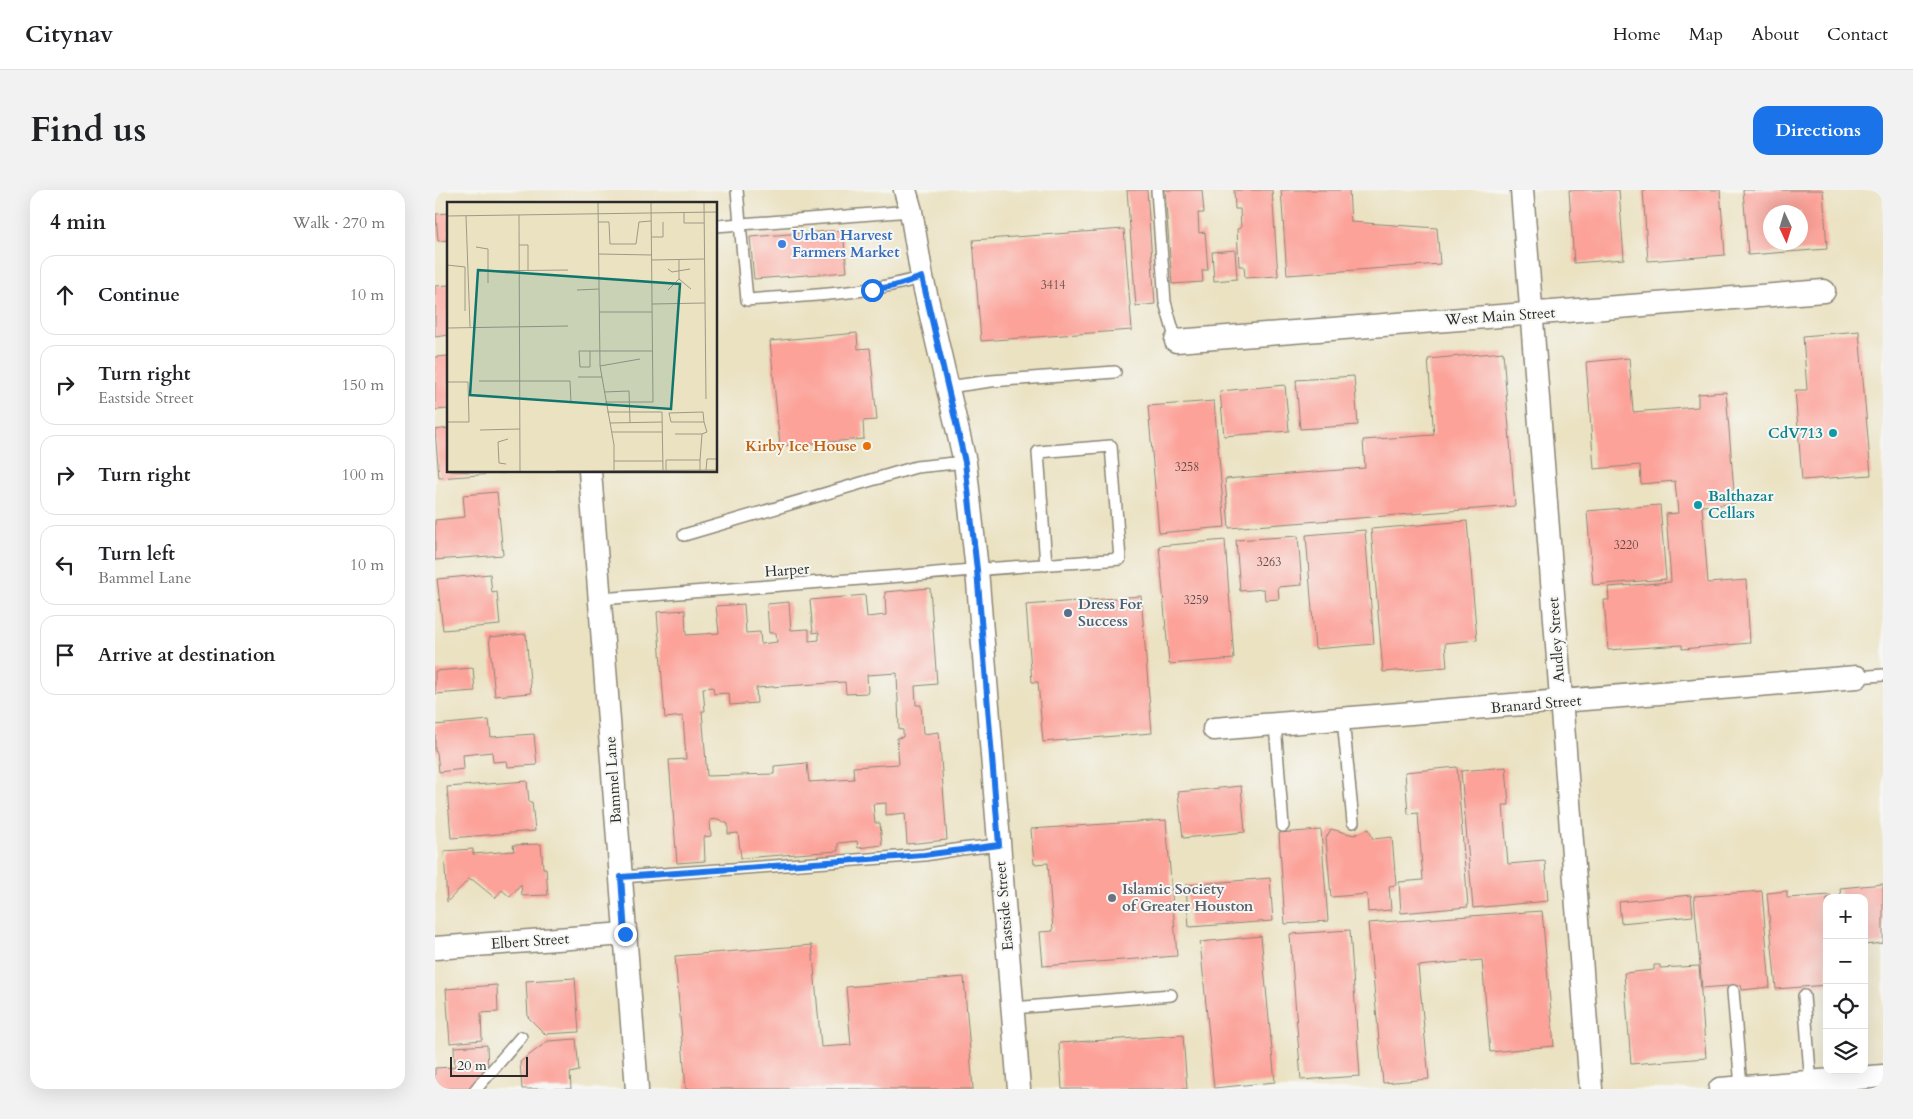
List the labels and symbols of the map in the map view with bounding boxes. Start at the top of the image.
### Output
inset map [447,202,717,472]
north arrow [1763,205,1808,250]
place label: Urban Harvest Farmers Market [792,225,900,262]
marker: Urban Harvest Farmers Market [776,238,788,250]
house number: 3414 [1041,277,1065,293]
route start [861,279,884,302]
street label: West Main Street [1443,302,1556,330]
place label: CdV713 [1768,423,1823,443]
marker: CdV713 [1827,427,1839,439]
place label: Kirby Ice House [745,436,857,456]
marker: Kirby Ice House [861,440,873,452]
house number: 3258 [1175,459,1199,475]
place label: Balthazar Cellars [1708,486,1775,523]
marker: Balthazar Cellars [1692,499,1704,511]
house number: 3220 [1614,537,1638,553]
house number: 3263 [1257,554,1281,570]
street label: Harper [764,558,811,582]
house number: 3259 [1184,592,1208,608]
place label: Dress For Success [1078,594,1143,631]
street label: Audley Street [1543,596,1569,683]
marker: Dress For Success [1062,607,1074,619]
street label: Branard Street [1490,690,1582,718]
street label: Bammel Lane [600,735,626,824]
street label: Eastside Street [990,860,1018,952]
place label: Islamic Society of Greater Houston [1122,879,1254,916]
marker: Islamic Society of Greater Houston [1106,892,1118,904]
route end [614,923,637,946]
street label: Elbert Street [490,928,570,954]
scale bar [450,1054,527,1077]

